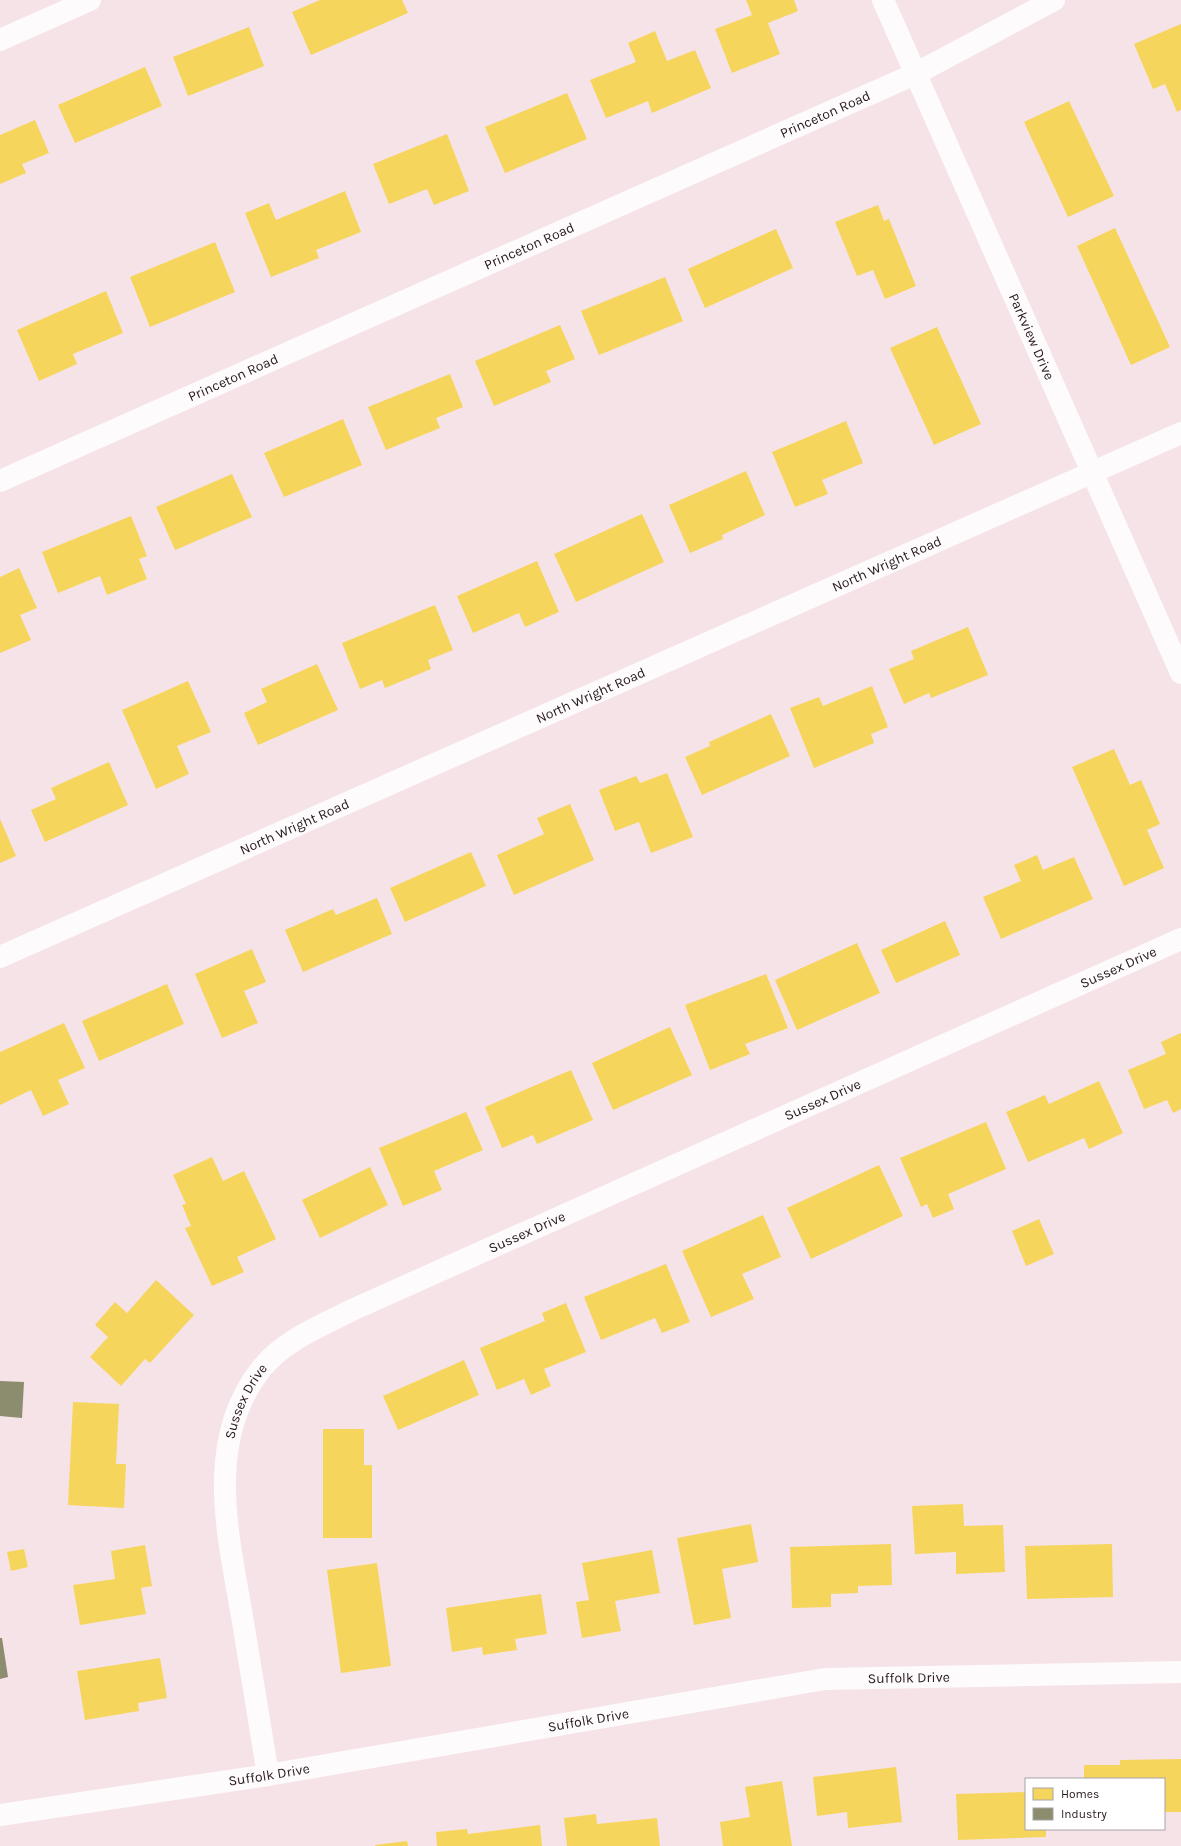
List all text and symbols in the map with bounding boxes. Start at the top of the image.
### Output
street label: Princeton Road [777,87,873,141]
street label: Princeton Road [481,218,577,273]
street label: Parkview Drive [1005,290,1059,382]
street label: Princeton Road [185,350,281,405]
street label: North Wright Road [829,532,944,595]
street label: North Wright Road [533,663,648,727]
street label: North Wright Road [237,795,352,858]
street label: Sussex Drive [1077,943,1159,992]
street label: Sussex Drive [781,1075,863,1124]
street label: Sussex Drive [486,1207,568,1256]
street label: Sussex Drive [221,1360,271,1441]
street label: Suffolk Drive [868,1668,950,1687]
street label: Suffolk Drive [546,1704,630,1735]
street label: Suffolk Drive [227,1759,311,1789]
legend [1025,1778,1165,1830]
text: Homes [1061,1787,1099,1801]
text: Industry [1061,1807,1107,1821]

